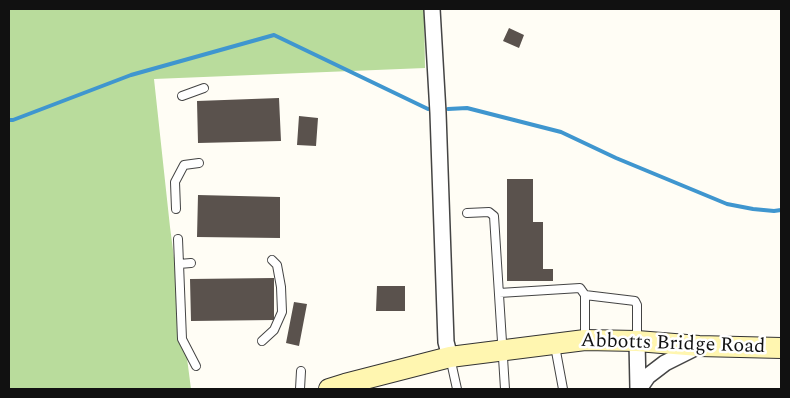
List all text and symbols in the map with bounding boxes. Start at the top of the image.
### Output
street label: Abbotts Bridge Road [580,330,766,360]

